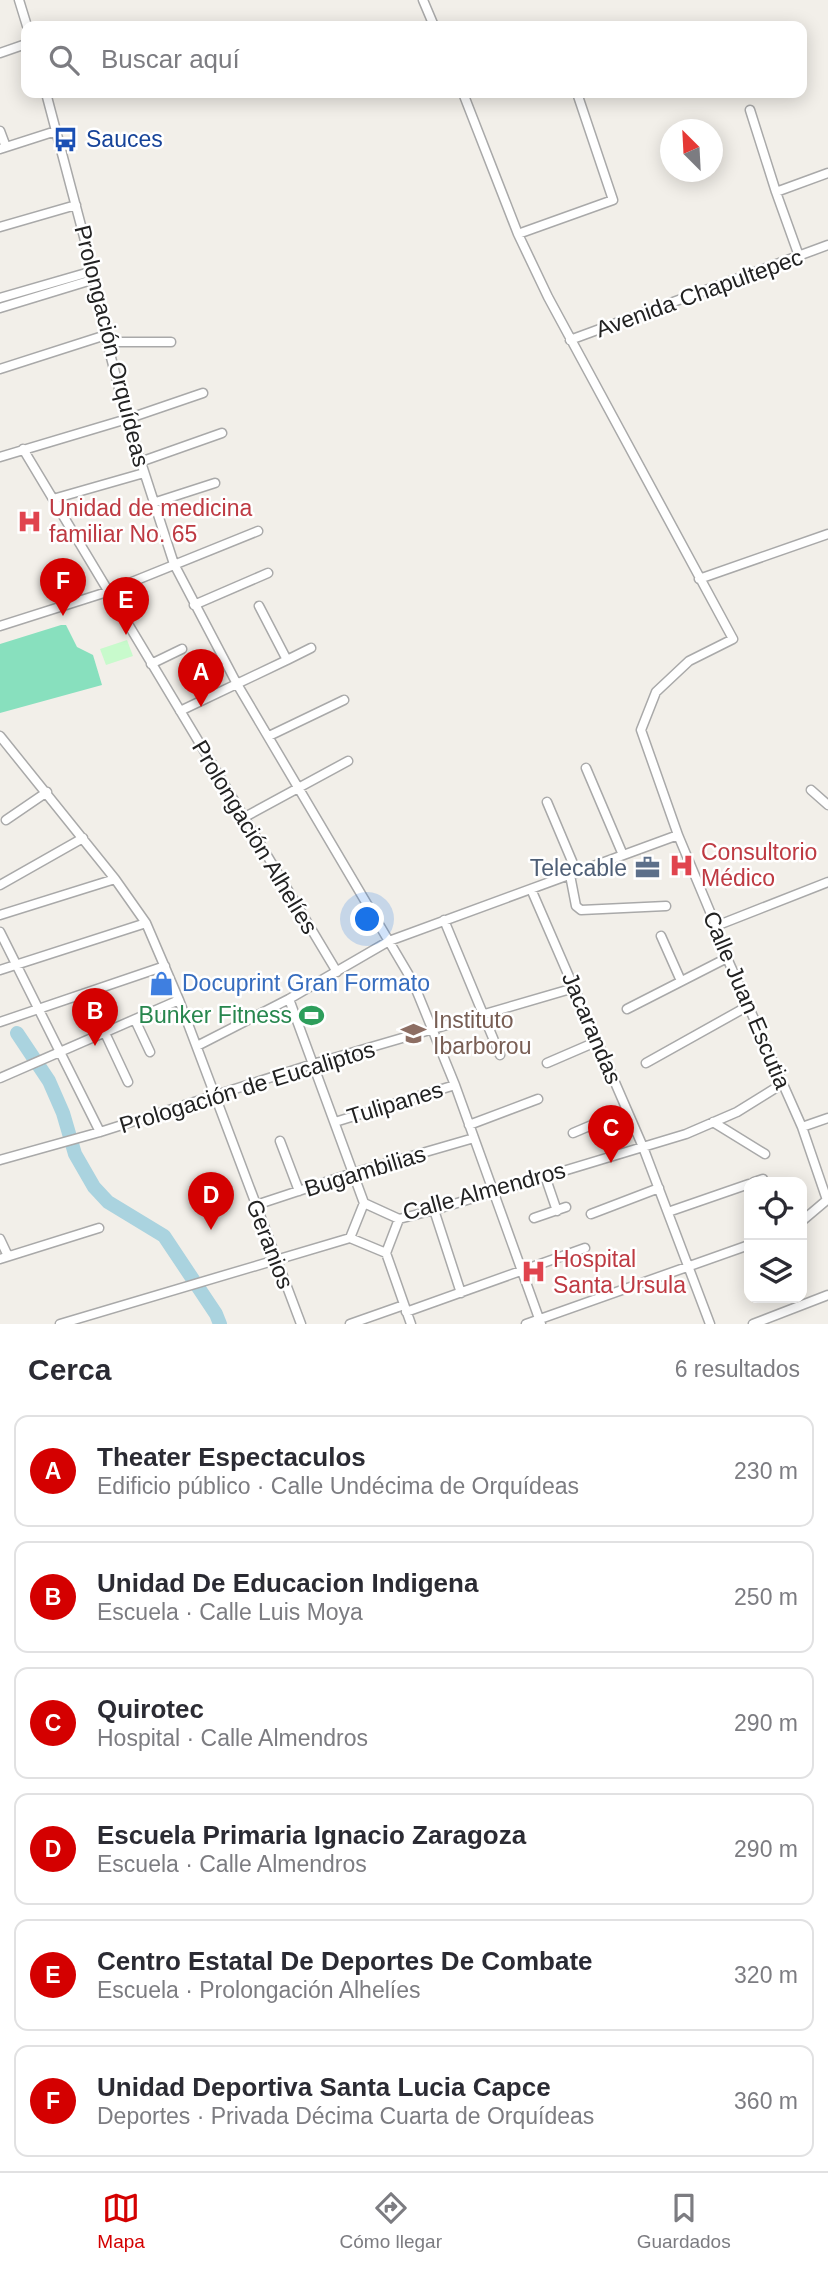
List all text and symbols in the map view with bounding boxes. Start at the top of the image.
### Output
search box [21,21,807,98]
icon: search [45,41,83,79]
text: Buscar aquí [101,44,240,74]
north arrow [660,119,723,182]
bus stop icon: Sauces [52,125,80,153]
place label: Sauces [86,126,163,152]
street label: Prolongación Orquídeas [69,223,155,469]
street label: Avenida Chapultepec [592,243,806,343]
place label: Unidad de medicina familiar No. 65 [49,495,253,547]
hospital icon: Unidad de medicina familiar No. 65 [15,507,43,535]
pin: F [40,558,86,616]
pin: E [103,577,149,635]
pin: A [178,649,224,707]
street label: Prolongación Alhelíes [187,735,323,939]
place label: Consultorio Médico [701,839,817,891]
hospital icon: Consultorio Médico [667,851,695,879]
office icon: Telecable [633,854,661,882]
place label: Telecable [530,855,627,881]
your location [350,902,384,936]
street label: Calle Juan Escutia [698,907,796,1093]
street label: Jacarandas [557,968,627,1088]
shop icon: Docuprint Gran Formato [148,969,176,997]
place label: Docuprint Gran Formato [182,970,430,996]
pin: B [72,988,118,1046]
sports icon: Bunker Fitness [298,1001,326,1029]
place label: Bunker Fitness [139,1002,292,1028]
place label: Instituto Ibarborou [433,1007,531,1059]
school or university icon: Instituto Ibarborou [399,1019,427,1047]
street label: Prologación de Eucaliptos [116,1036,378,1138]
street label: Tulipanes [344,1076,446,1130]
pin: C [588,1105,634,1163]
street label: Bugambilias [301,1140,429,1202]
street label: Calle Almendros [400,1157,568,1225]
pin: D [188,1172,234,1230]
map controls [744,1177,807,1303]
button: locate [744,1177,807,1240]
street label: Geranios [241,1196,299,1292]
button: layers [744,1240,807,1303]
place label: Hospital Santa Ursula [553,1246,686,1298]
hospital icon: Hospital Santa Ursula [519,1258,547,1286]
text: Cerca [28,1353,111,1386]
text: 6 resultados [675,1356,800,1382]
text: Theater Espectaculos [97,1442,366,1472]
text: A [45,1458,61,1484]
text: 230 m [734,1458,798,1484]
text: Edificio público · Calle Undécima de Orquídeas [97,1473,579,1499]
text: Unidad De Educacion Indigena [97,1568,478,1598]
text: B [45,1584,61,1610]
text: 250 m [734,1584,798,1610]
text: Escuela · Calle Luis Moya [97,1599,363,1625]
text: Quirotec [97,1694,204,1724]
text: C [45,1710,61,1736]
text: 290 m [734,1710,798,1736]
text: Hospital · Calle Almendros [97,1725,368,1751]
text: Escuela Primaria Ignacio Zaragoza [97,1820,526,1850]
text: D [45,1836,61,1862]
text: 290 m [734,1836,798,1862]
text: Escuela · Calle Almendros [97,1851,367,1877]
text: Centro Estatal De Deportes De Combate [97,1946,593,1976]
text: E [45,1962,61,1988]
text: 320 m [734,1962,798,1988]
text: Escuela · Prolongación Alhelíes [97,1977,420,2003]
text: Unidad Deportiva Santa Lucia Capce [97,2072,551,2102]
text: F [46,2088,60,2114]
text: 360 m [734,2088,798,2114]
text: Deportes · Privada Décima Cuarta de Orquídeas [97,2103,594,2129]
tab: Mapa [97,2189,145,2253]
tab: Cómo llegar [340,2189,442,2253]
tab: Guardados [637,2189,731,2253]

